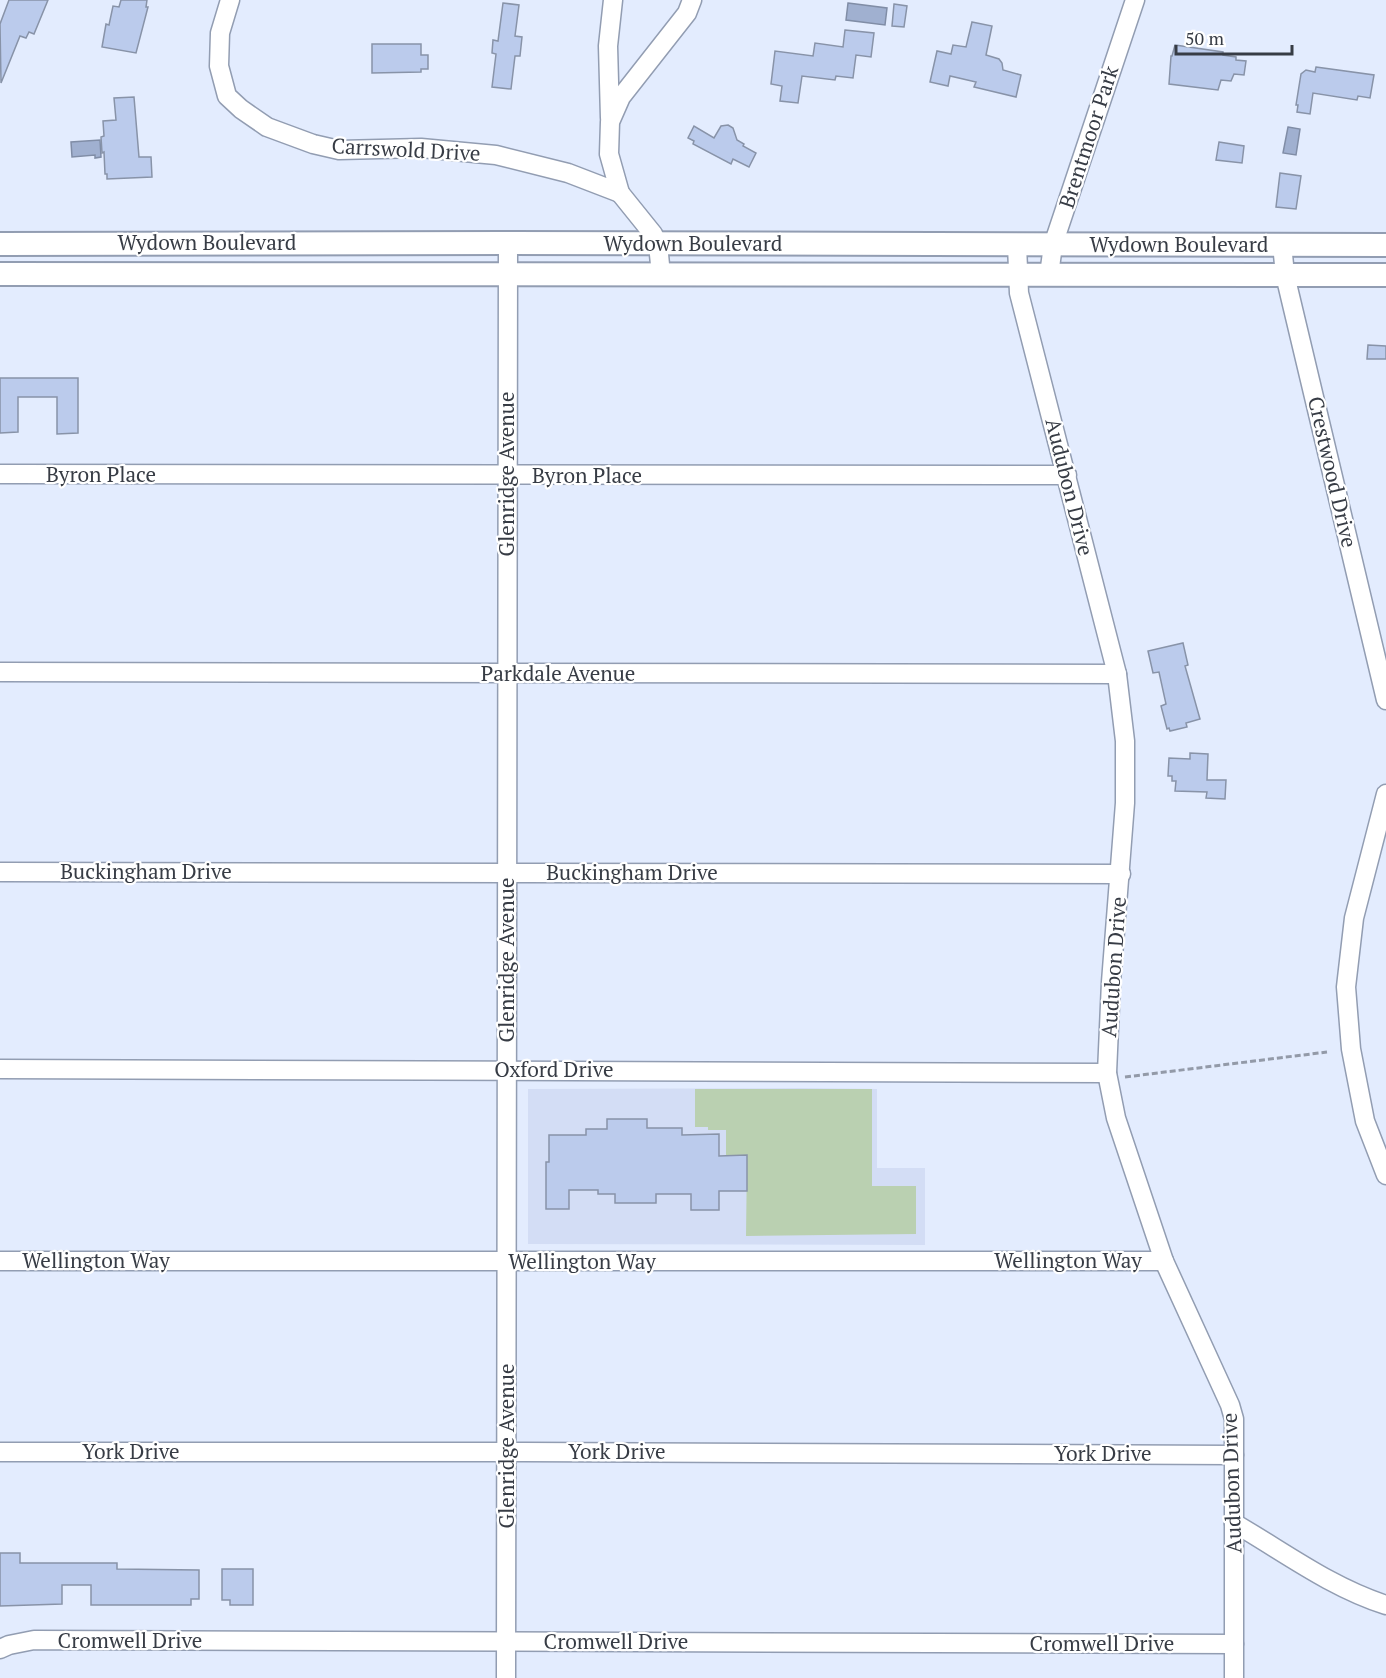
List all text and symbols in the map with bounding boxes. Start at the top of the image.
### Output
scale bar [1176,18,1292,56]
text: 50 m [1185,26,1225,50]
street label: Brentmoor Park [1052,62,1124,212]
street label: Carrswold Drive [331,131,481,167]
street label: Wydown Boulevard [117,228,297,256]
street label: Wydown Boulevard [603,229,783,257]
street label: Wydown Boulevard [1089,230,1269,258]
street label: Glenridge Avenue [492,392,520,556]
street label: Crestwood Drive [1302,394,1364,550]
street label: Audubon Drive [1039,415,1101,558]
street label: Byron Place [46,460,156,488]
street label: Byron Place [532,461,642,489]
street label: Parkdale Avenue [481,659,635,687]
street label: Buckingham Drive [60,857,232,885]
street label: Buckingham Drive [546,858,718,886]
street label: Glenridge Avenue [492,878,520,1042]
street label: Audubon Drive [1094,896,1132,1038]
street label: Oxford Drive [494,1055,614,1083]
street label: Wellington Way [22,1246,170,1274]
street label: Wellington Way [994,1246,1142,1274]
street label: Wellington Way [508,1247,656,1275]
street label: Glenridge Avenue [492,1364,520,1528]
street label: Audubon Drive [1215,1412,1247,1554]
street label: York Drive [82,1437,180,1465]
street label: York Drive [568,1437,666,1465]
street label: York Drive [1054,1439,1152,1467]
street label: Cromwell Drive [58,1626,202,1654]
street label: Cromwell Drive [544,1627,688,1655]
street label: Cromwell Drive [1030,1629,1174,1657]

